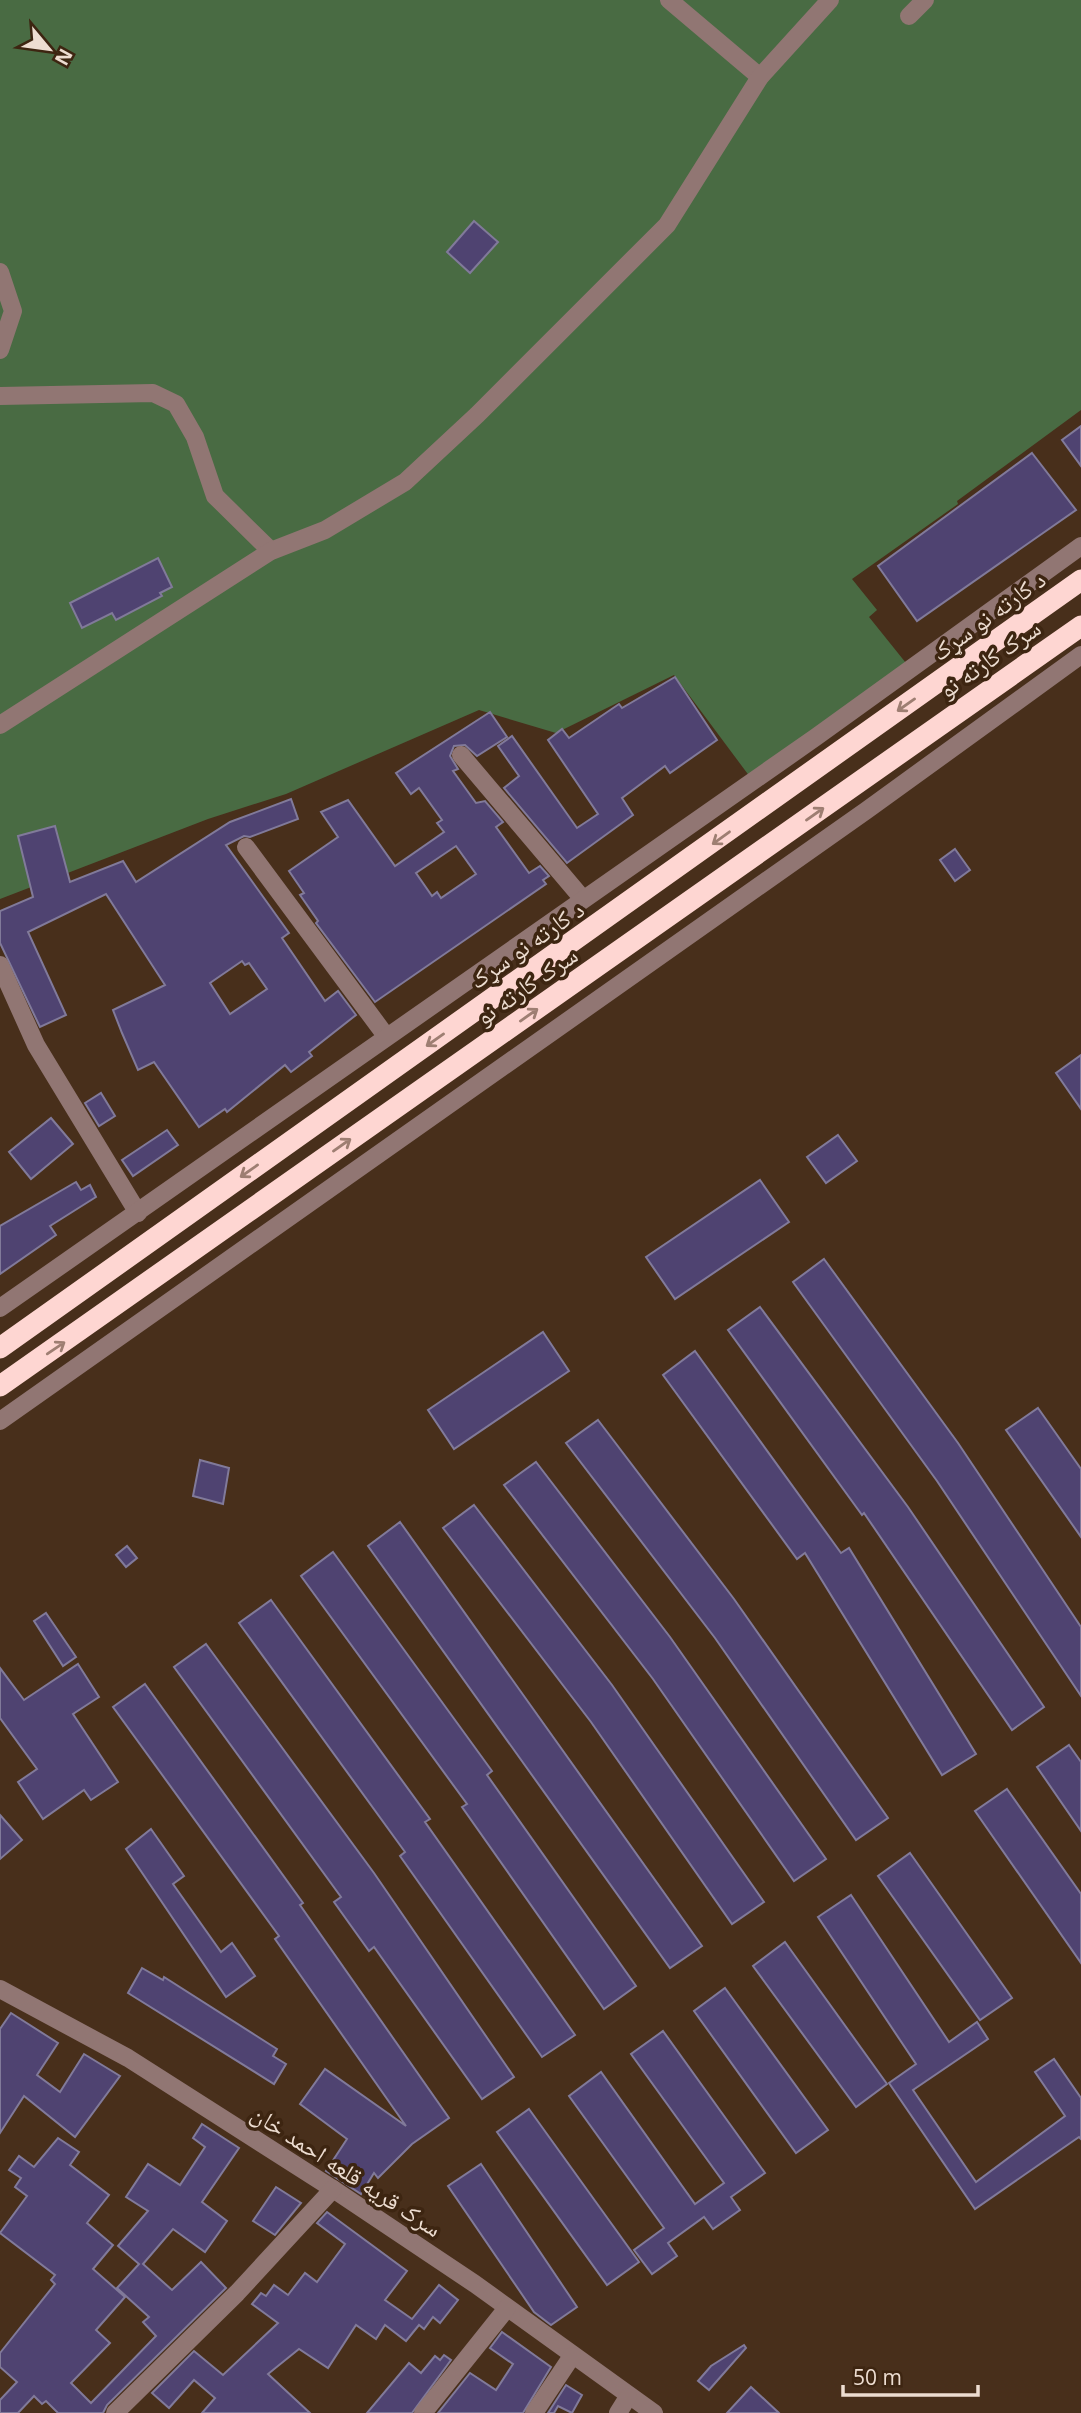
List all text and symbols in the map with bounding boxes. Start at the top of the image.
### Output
north arrow [14,14,84,84]
text: N [49,44,79,70]
street label: د کارته نو سړک [924,562,1052,668]
street label: سرک کارته نو [931,611,1047,705]
one-way arrow [897,698,916,712]
one-way arrow [805,807,824,821]
one-way arrow [712,830,731,845]
street label: د کارته نو سړک [462,892,590,996]
street label: سرک کارته نو [468,938,584,1032]
one-way arrow [519,1008,538,1022]
one-way arrow [426,1033,445,1047]
one-way arrow [332,1138,351,1152]
one-way arrow [240,1164,259,1178]
one-way arrow [46,1340,65,1355]
street label: سرک قریه قلعه احمد خان [245,2096,449,2244]
scale bar [843,2354,978,2398]
text: 50 m [853,2363,902,2391]

